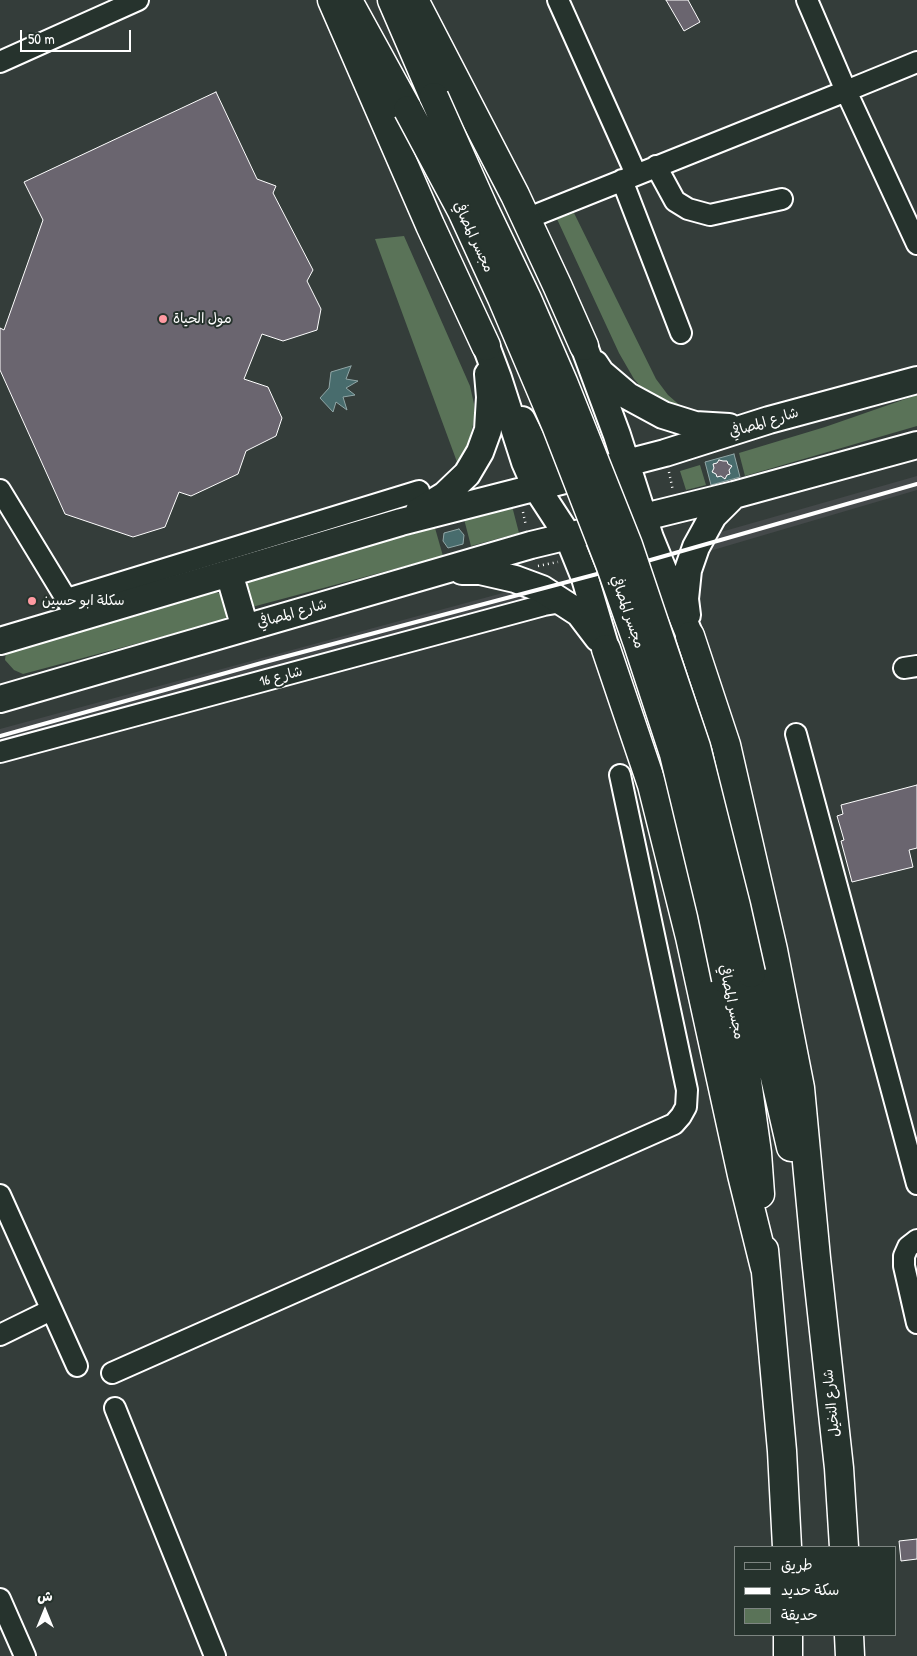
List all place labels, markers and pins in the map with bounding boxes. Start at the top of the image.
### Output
place label: مول الحياة [173,311,232,327]
marker: مول الحياة [157,313,169,325]
place label: سكلة ابو حسين [42,593,125,609]
marker: سكلة ابو حسين [26,595,38,607]

